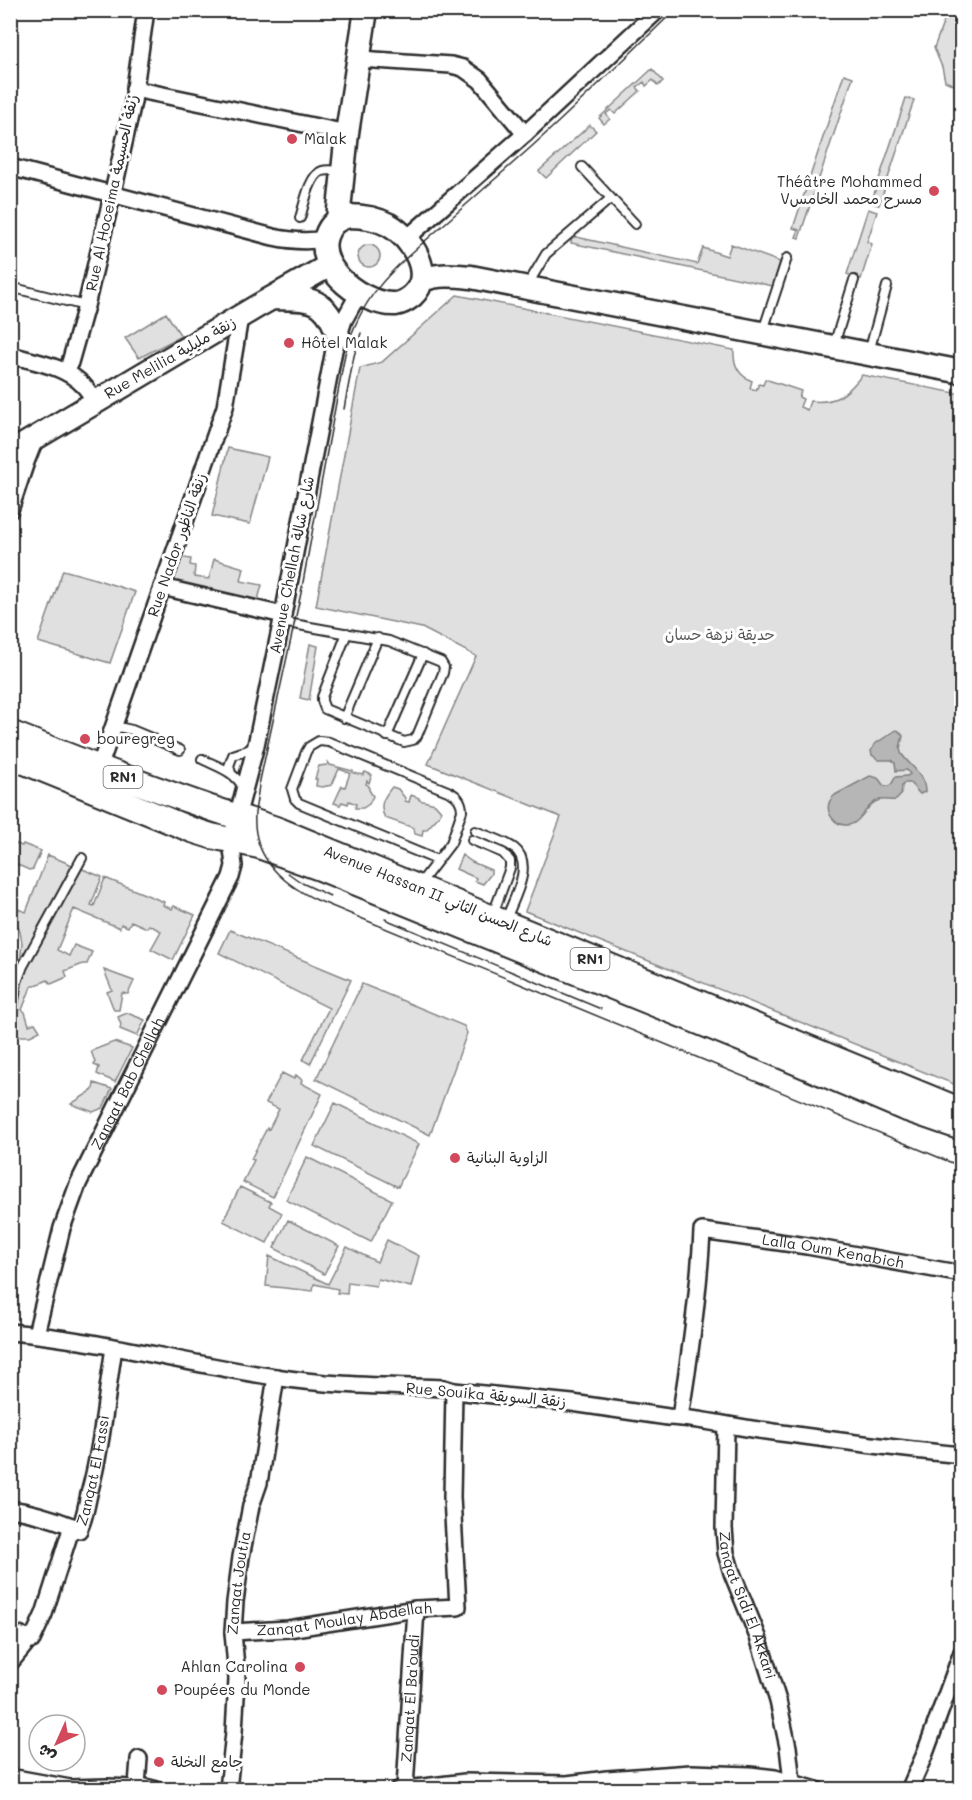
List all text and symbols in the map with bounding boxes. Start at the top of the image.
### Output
street label: Rue Al Hoceima زنقة الحسيمة [80,93,142,293]
place label: Malak [304,128,346,148]
marker: Malak [285,132,299,146]
place label: Théâtre Mohammed Vمسرح محمد الخامس [777,171,922,209]
marker: Théâtre Mohammed Vمسرح محمد الخامس [927,184,941,198]
street label: Rue Melilia زنقة مليلية [100,311,239,403]
place label: Hôtel Malak [301,332,387,352]
marker: Hôtel Malak [282,336,296,350]
street label: Rue Nador زنقة الناظور [142,470,211,620]
street label: Avenue Chellah شارع شالة [264,474,319,655]
park label: حديقة نزهة حسان [665,624,775,644]
place label: bouregreg [97,728,175,748]
marker: bouregreg [78,732,92,746]
road number: RN1 [104,766,142,788]
street label: Avenue Hassan II شارع الحسن الثاني [320,840,556,954]
road number: RN1 [570,948,610,970]
street label: Zanqat Bab Chellah [86,1014,168,1153]
place label: الزاوية البنانية [467,1147,548,1167]
marker: الزاوية البنانية [448,1151,462,1165]
street label: Lalla Oum Kenabich [761,1229,906,1272]
street label: Rue Souika زنقة السويقة [405,1377,567,1411]
street label: Zanqat El Fassi [71,1414,113,1528]
street label: Zanqat Joutia [222,1529,255,1635]
street label: Zanqat Sidi El Akkari [715,1531,781,1681]
street label: Zanqat Moulay Abdellah [256,1597,432,1640]
street label: Zanqat El Ba'oudi [396,1633,423,1763]
place label: Ahlan Carolina [180,1656,288,1676]
marker: Ahlan Carolina [293,1660,307,1674]
place label: Poupées du Monde [174,1679,311,1699]
marker: Poupées du Monde [155,1683,169,1697]
north arrow [27,1713,87,1773]
text: ش [32,1740,60,1768]
place label: جامع النخلة [171,1751,243,1773]
marker: جامع النخلة [152,1755,166,1769]

